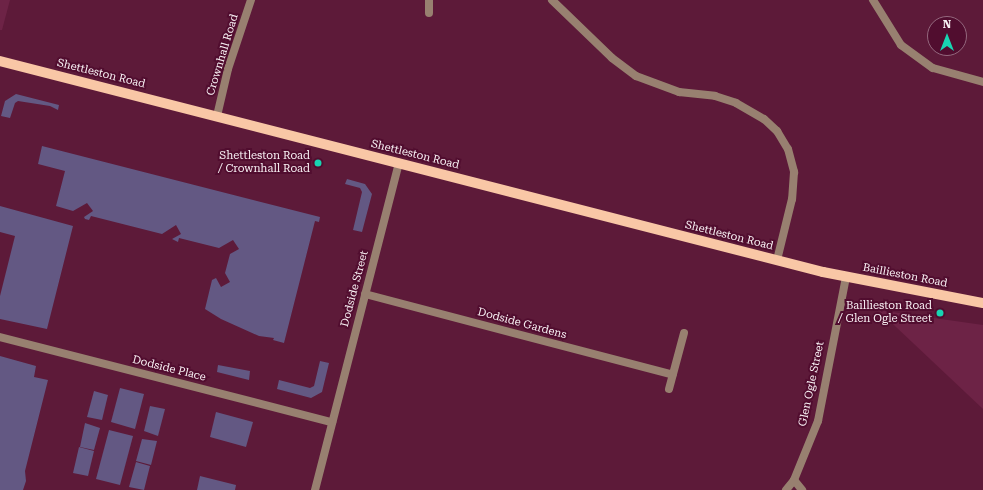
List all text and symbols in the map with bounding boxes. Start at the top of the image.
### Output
street label: Crownhall Road [204,13,242,97]
north arrow [927,16,967,56]
text: N [943,18,951,31]
street label: Shettleston Road [55,57,147,91]
street label: Shettleston Road [369,138,461,172]
place label: Shettleston Road / Crownhall Road [218,150,310,176]
marker: Shettleston Road / Crownhall Road [313,158,323,168]
street label: Shettleston Road [683,219,775,253]
street label: Dodside Street [338,249,372,329]
street label: Baillieston Road [862,261,948,291]
place label: Baillieston Road / Glen Ogle Street [838,300,932,326]
street label: Dodside Gardens [476,306,568,342]
marker: Baillieston Road / Glen Ogle Street [935,308,945,318]
street label: Glen Ogle Street [797,340,827,428]
street label: Dodside Place [131,353,207,385]

